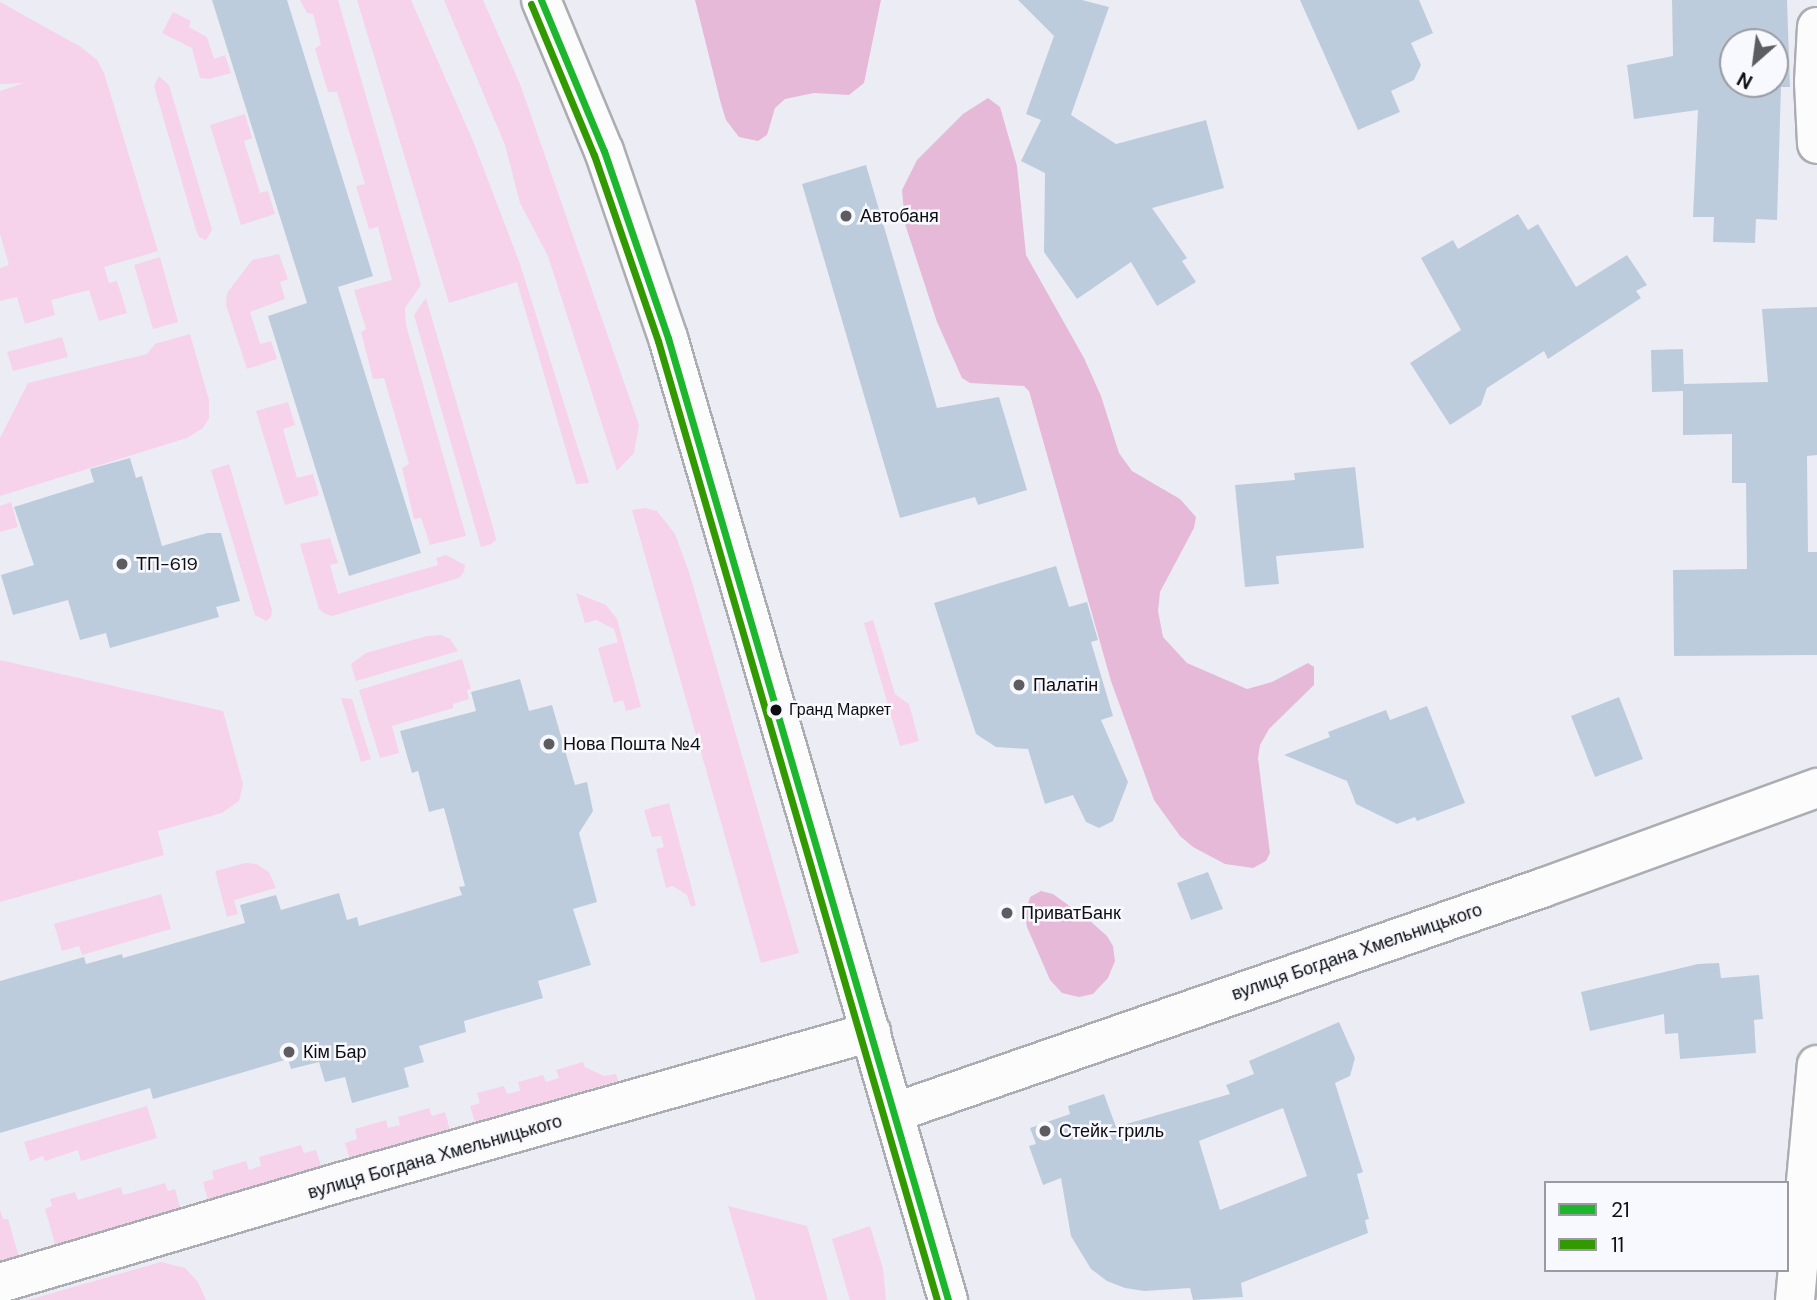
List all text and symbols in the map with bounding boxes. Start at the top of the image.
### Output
north arrow [1719,28,1789,98]
text: N [1733,66,1757,95]
place label: Автобаня [860,205,939,227]
marker: Автобаня [838,208,854,224]
place label: ТП-619 [136,553,198,575]
marker: ТП-619 [114,556,130,572]
place label: Палатін [1033,674,1098,696]
marker: Палатін [1011,677,1027,693]
place label: Гранд Маркет [789,700,891,720]
marker: Гранд Маркет [769,703,783,717]
place label: Нова Пошта №4 [563,733,701,755]
marker: Нова Пошта №4 [541,736,557,752]
street label: вулиця Богдана Хмельницького [1229,899,1485,1005]
place label: ПриватБанк [1021,902,1121,924]
marker: ПриватБанк [999,905,1015,921]
place label: Кім Бар [303,1041,366,1063]
marker: Кім Бар [281,1044,297,1060]
street label: вулиця Богдана Хмельницького [305,1110,565,1204]
place label: Стейк-гриль [1059,1120,1164,1142]
marker: Стейк-гриль [1037,1123,1053,1139]
legend [1544,1181,1789,1272]
text: 21 [1611,1196,1630,1224]
text: 11 [1611,1231,1624,1259]

